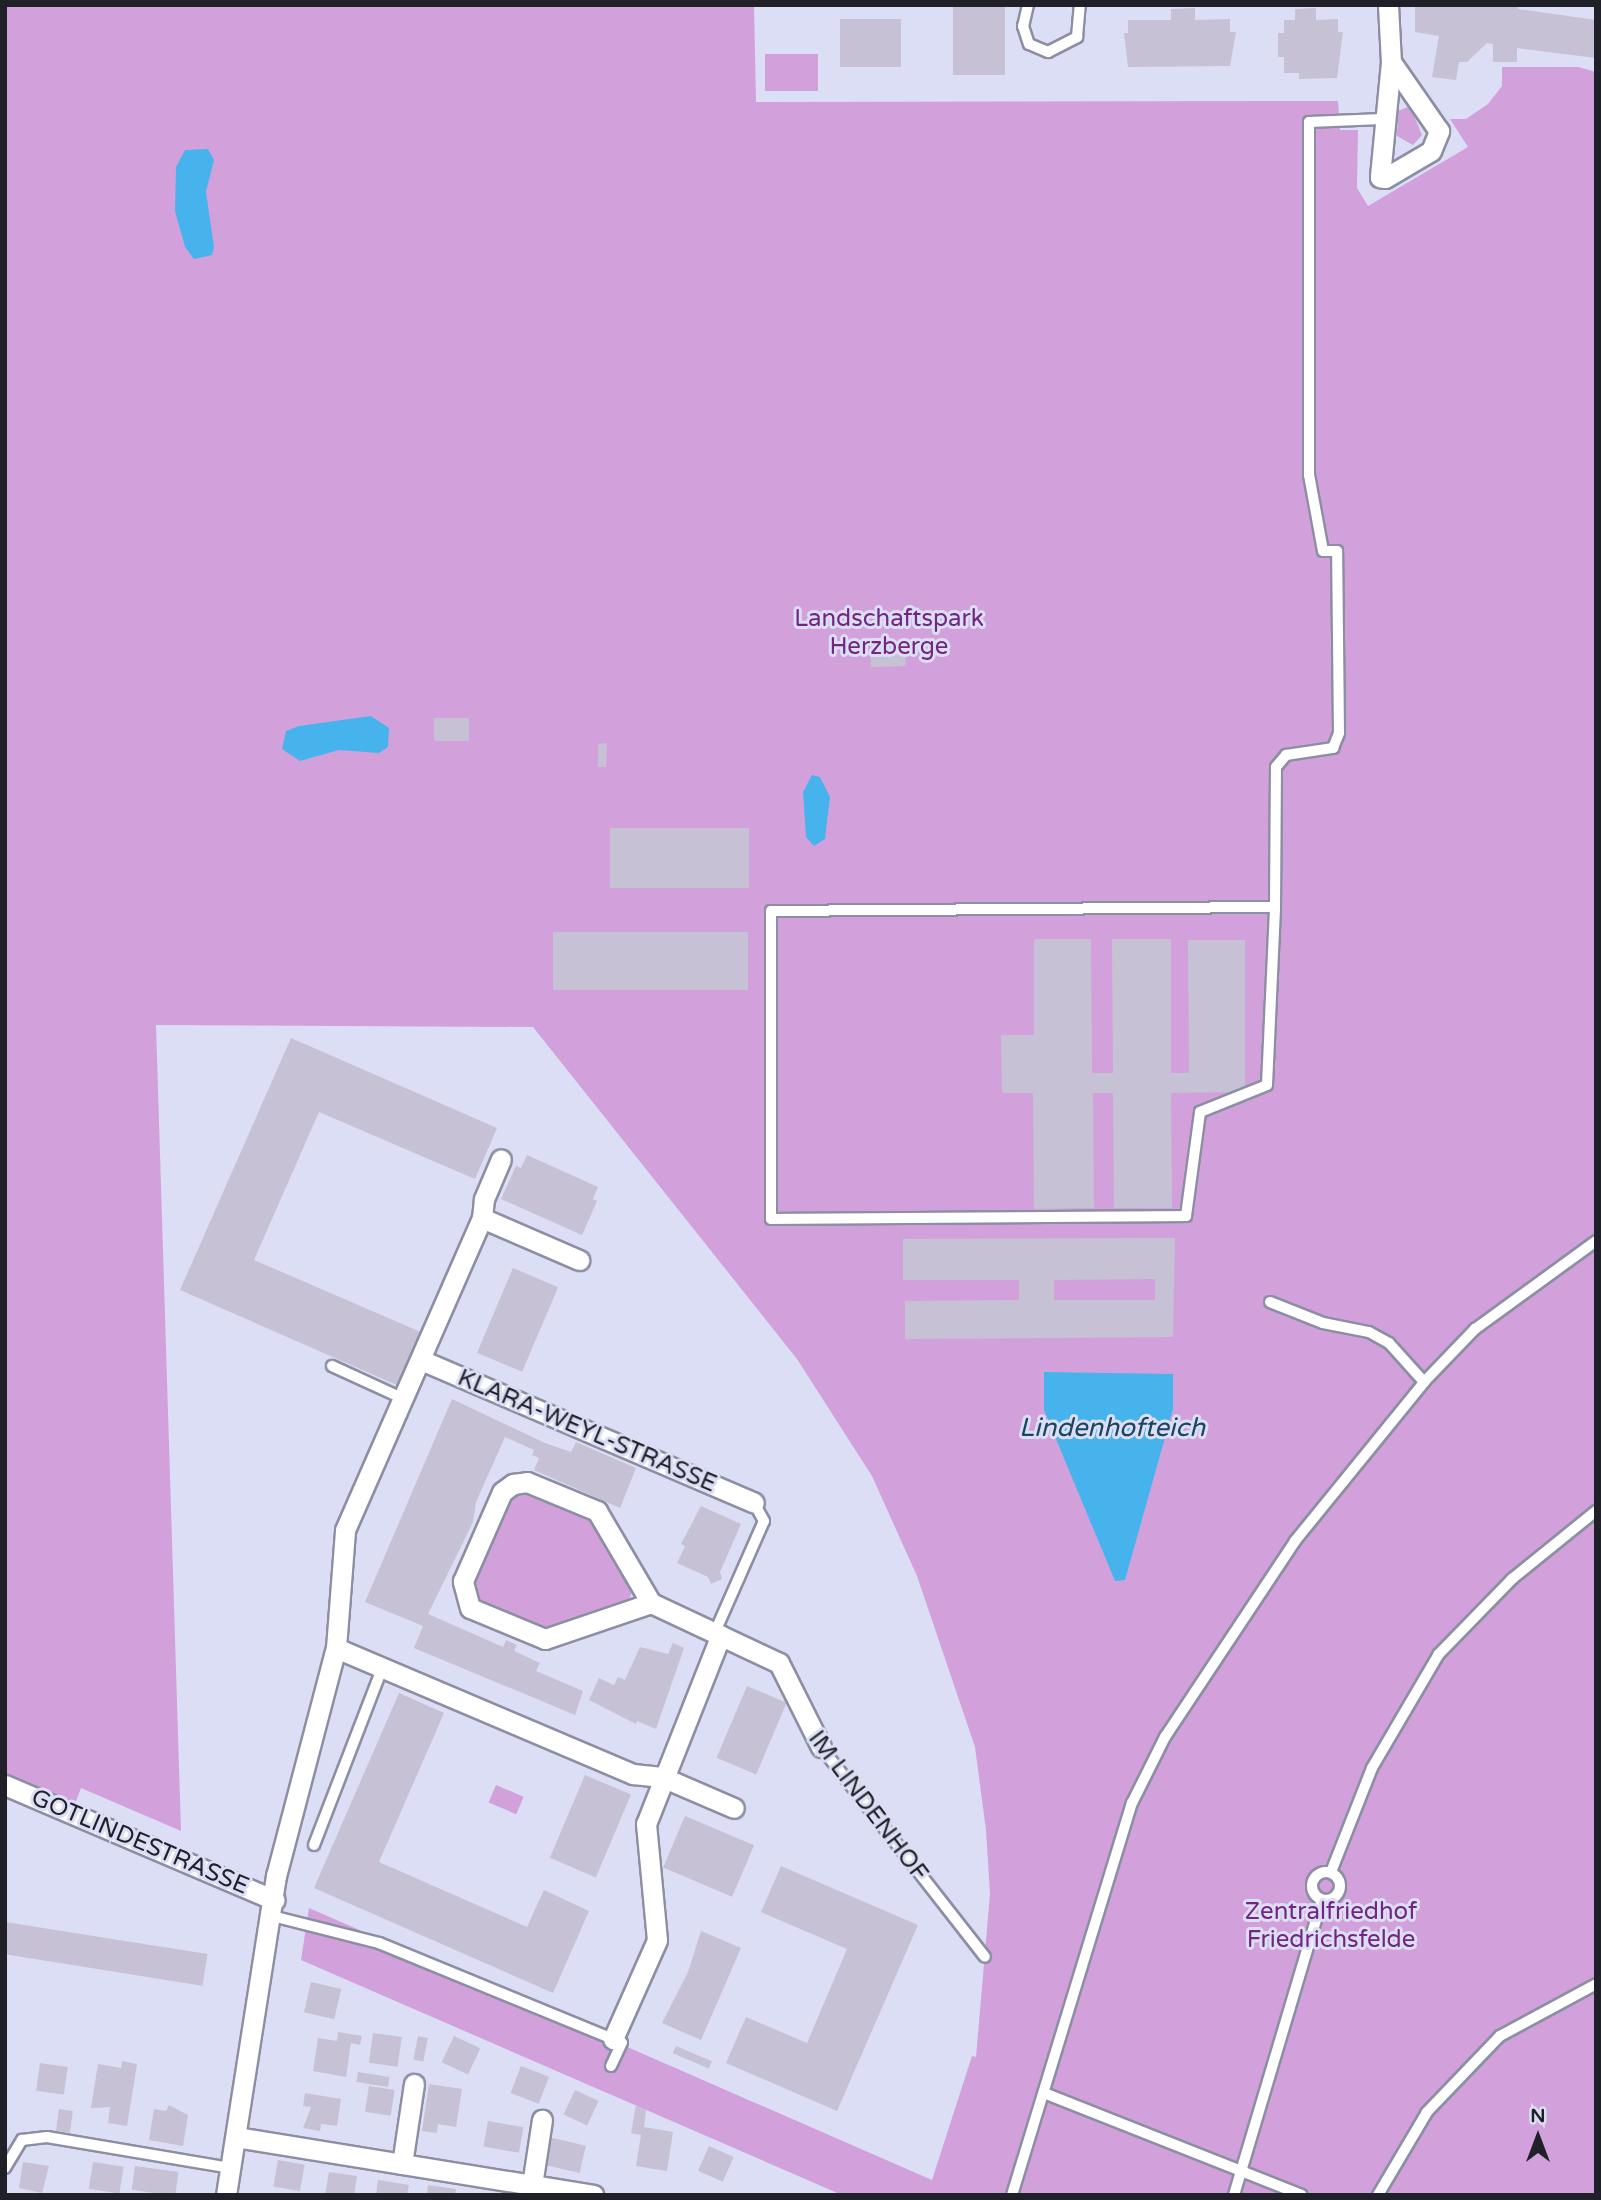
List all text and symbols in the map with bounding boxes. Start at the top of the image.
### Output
park label: Landschaftspark Herzberge [794,605,984,661]
street label: KLARA-WEYL-STRASSE [453,1363,721,1499]
water label: Lindenhofteich [1019,1412,1205,1444]
street label: IM LINDENHOF [802,1725,934,1887]
street label: GOTLINDESTRASSE [27,1783,253,1901]
park label: Zentralfriedhof Friedrichsfelde [1245,1898,1417,1954]
north arrow [1503,2102,1573,2172]
text: N [1530,2105,1546,2127]

